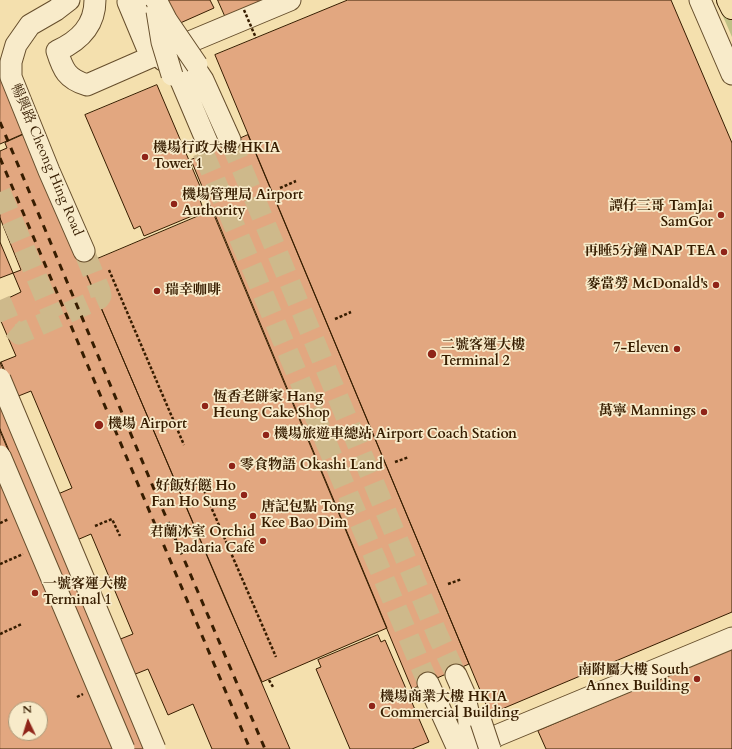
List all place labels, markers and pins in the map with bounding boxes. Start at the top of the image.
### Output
place label: 機場行政大樓 HKIA Tower 1 [153,141,280,174]
marker: 機場行政大樓 HKIA Tower 1 [140,152,150,162]
place label: 機場管理局 Airport Authority [182,188,303,220]
marker: 機場管理局 Airport Authority [169,199,179,209]
place label: 譚仔三哥 TamJai SamGor [609,199,713,232]
marker: 譚仔三哥 TamJai SamGor [716,210,726,220]
place label: 再睡5分鐘 NAP TEA [584,244,716,260]
marker: 再睡5分鐘 NAP TEA [719,247,729,257]
place label: 麥當勞 McDonald's [586,277,708,293]
marker: 麥當勞 McDonald's [711,280,721,290]
place label: 瑞幸咖啡 [165,283,221,299]
marker: 瑞幸咖啡 [152,286,162,296]
place label: 二號客運大樓 Terminal 2 [441,338,525,370]
place label: 7-Eleven [613,341,669,357]
marker: 7-Eleven [672,344,682,354]
marker: 二號客運大樓 Terminal 2 [426,348,438,360]
place label: 恆香老餅家 Hang Heung Cake Shop [213,390,330,422]
marker: 恆香老餅家 Hang Heung Cake Shop [200,401,210,411]
place label: 萬寧 Mannings [599,404,696,420]
marker: 萬寧 Mannings [699,407,709,417]
place label: 機場 Airport [108,417,187,433]
marker: 機場 Airport [93,419,105,431]
place label: 機場旅遊車總站 Airport Coach Station [274,427,517,443]
marker: 機場旅遊車總站 Airport Coach Station [261,430,271,440]
place label: 零食物語 Okashi Land [240,458,383,474]
marker: 零食物語 Okashi Land [227,461,237,471]
place label: 好飯好餸 Ho Fan Ho Sung [151,479,236,512]
marker: 好飯好餸 Ho Fan Ho Sung [239,490,249,500]
place label: 唐記包點 Tong Kee Bao Dim [261,500,354,532]
marker: 唐記包點 Tong Kee Bao Dim [248,511,258,521]
place label: 君蘭冰室 Orchid Padaria Café [149,525,255,558]
marker: 君蘭冰室 Orchid Padaria Café [258,536,268,546]
place label: 一號客運大樓 Terminal 1 [43,577,127,610]
marker: 一號客運大樓 Terminal 1 [30,588,40,598]
place label: 南附屬大樓 South Annex Building [578,663,689,696]
marker: 南附屬大樓 South Annex Building [692,674,702,684]
place label: 機場商業大樓 HKIA Commercial Building [380,690,519,722]
marker: 機場商業大樓 HKIA Commercial Building [367,701,377,711]

